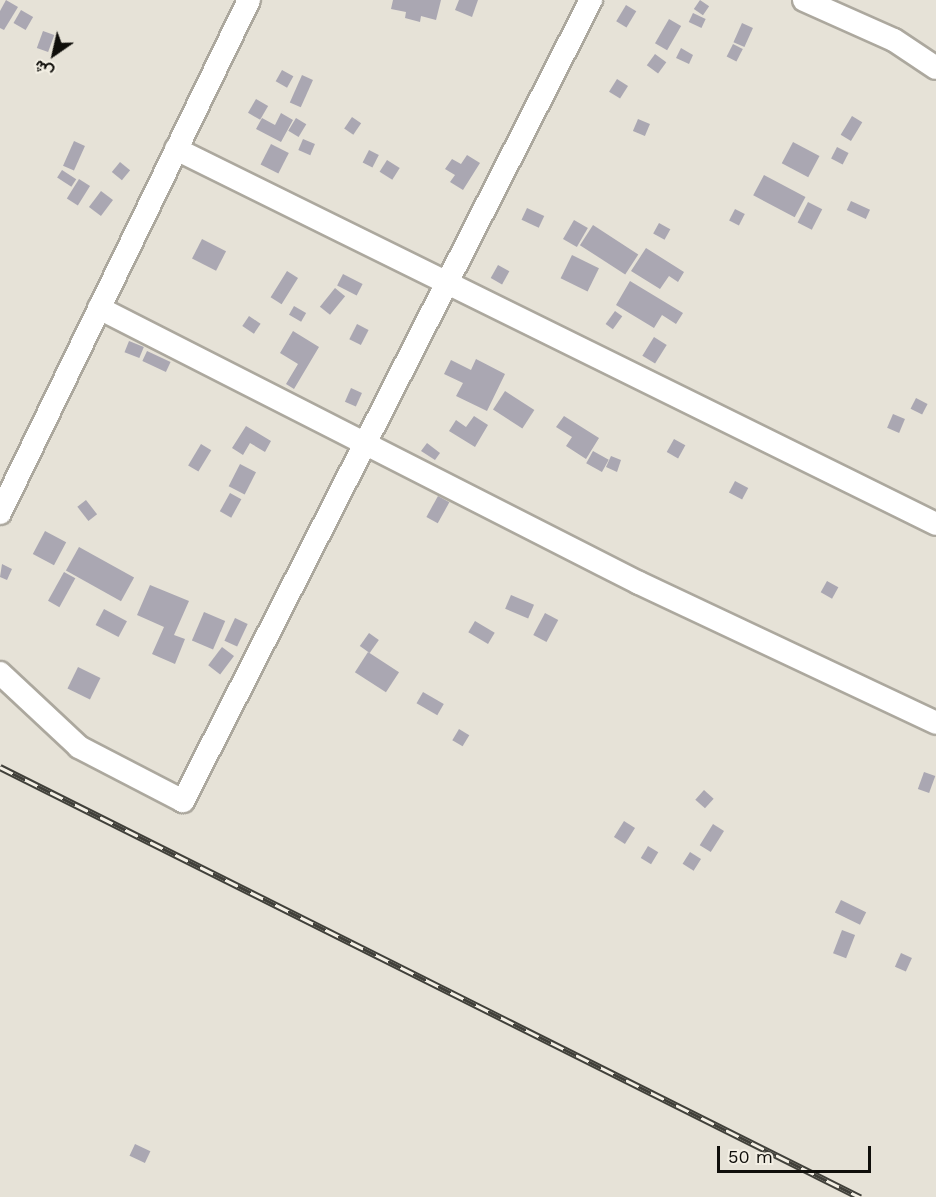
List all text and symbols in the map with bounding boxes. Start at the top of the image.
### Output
north arrow [24,24,84,84]
text: ش [30,56,57,83]
scale bar [720,1134,874,1172]
text: 50 m [728,1146,773,1167]

